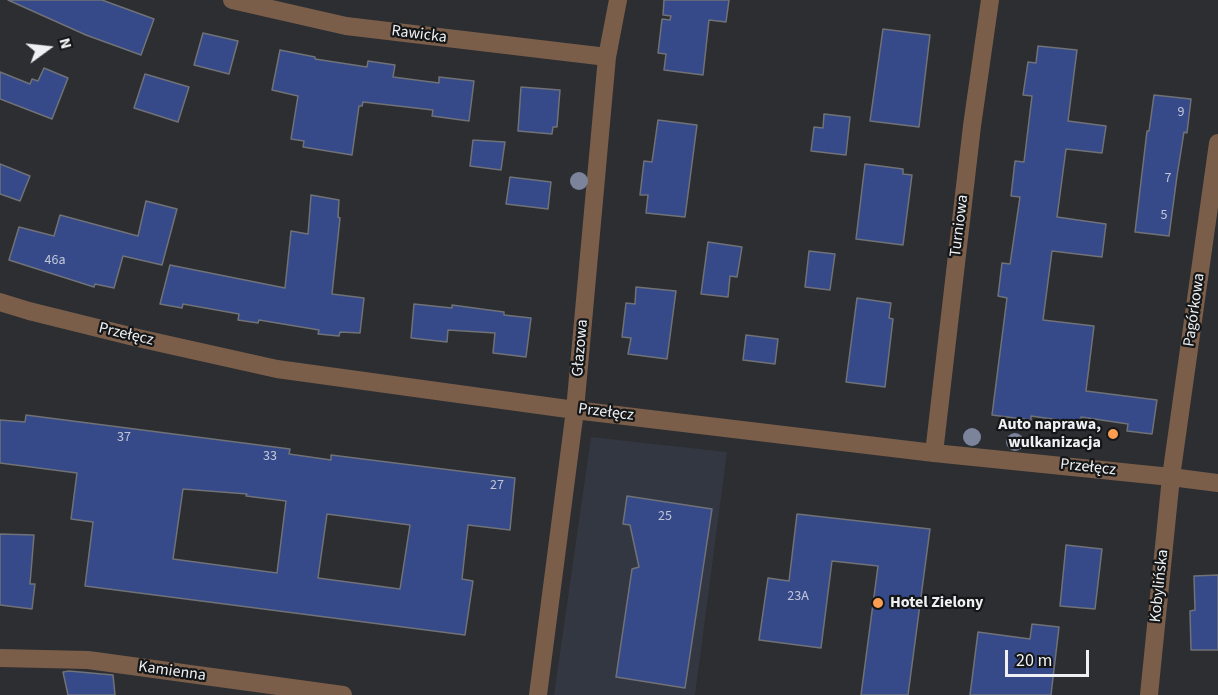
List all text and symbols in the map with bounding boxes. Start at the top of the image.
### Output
north arrow [18,18,78,78]
street label: Rawicka [390,22,448,48]
text: N [53,35,77,51]
house number: 9 [1178,105,1184,121]
house number: 7 [1165,171,1171,187]
street label: Turniowa [947,194,973,258]
house number: 5 [1161,208,1167,224]
house number: 46a [45,253,65,269]
street label: Pagórkowa [1180,272,1210,348]
street label: Przełęcz [97,319,155,351]
street label: Głazowa [569,319,593,377]
street label: Przełęcz [577,400,635,426]
place label: Auto naprawa, wulkanizacja [998,415,1101,453]
marker: Auto naprawa, wulkanizacja [1106,427,1120,441]
house number: 37 [117,430,131,446]
house number: 33 [263,449,277,465]
street label: Przełęcz [1059,456,1117,480]
house number: 27 [490,478,504,494]
house number: 25 [658,509,672,525]
street label: Kobylińska [1147,549,1173,623]
house number: 23A [787,589,809,605]
place label: Hotel Zielony [890,593,983,613]
marker: Hotel Zielony [871,596,885,610]
scale bar [1008,638,1092,676]
text: 20 m [1016,648,1052,673]
street label: Kamienna [137,658,207,686]

